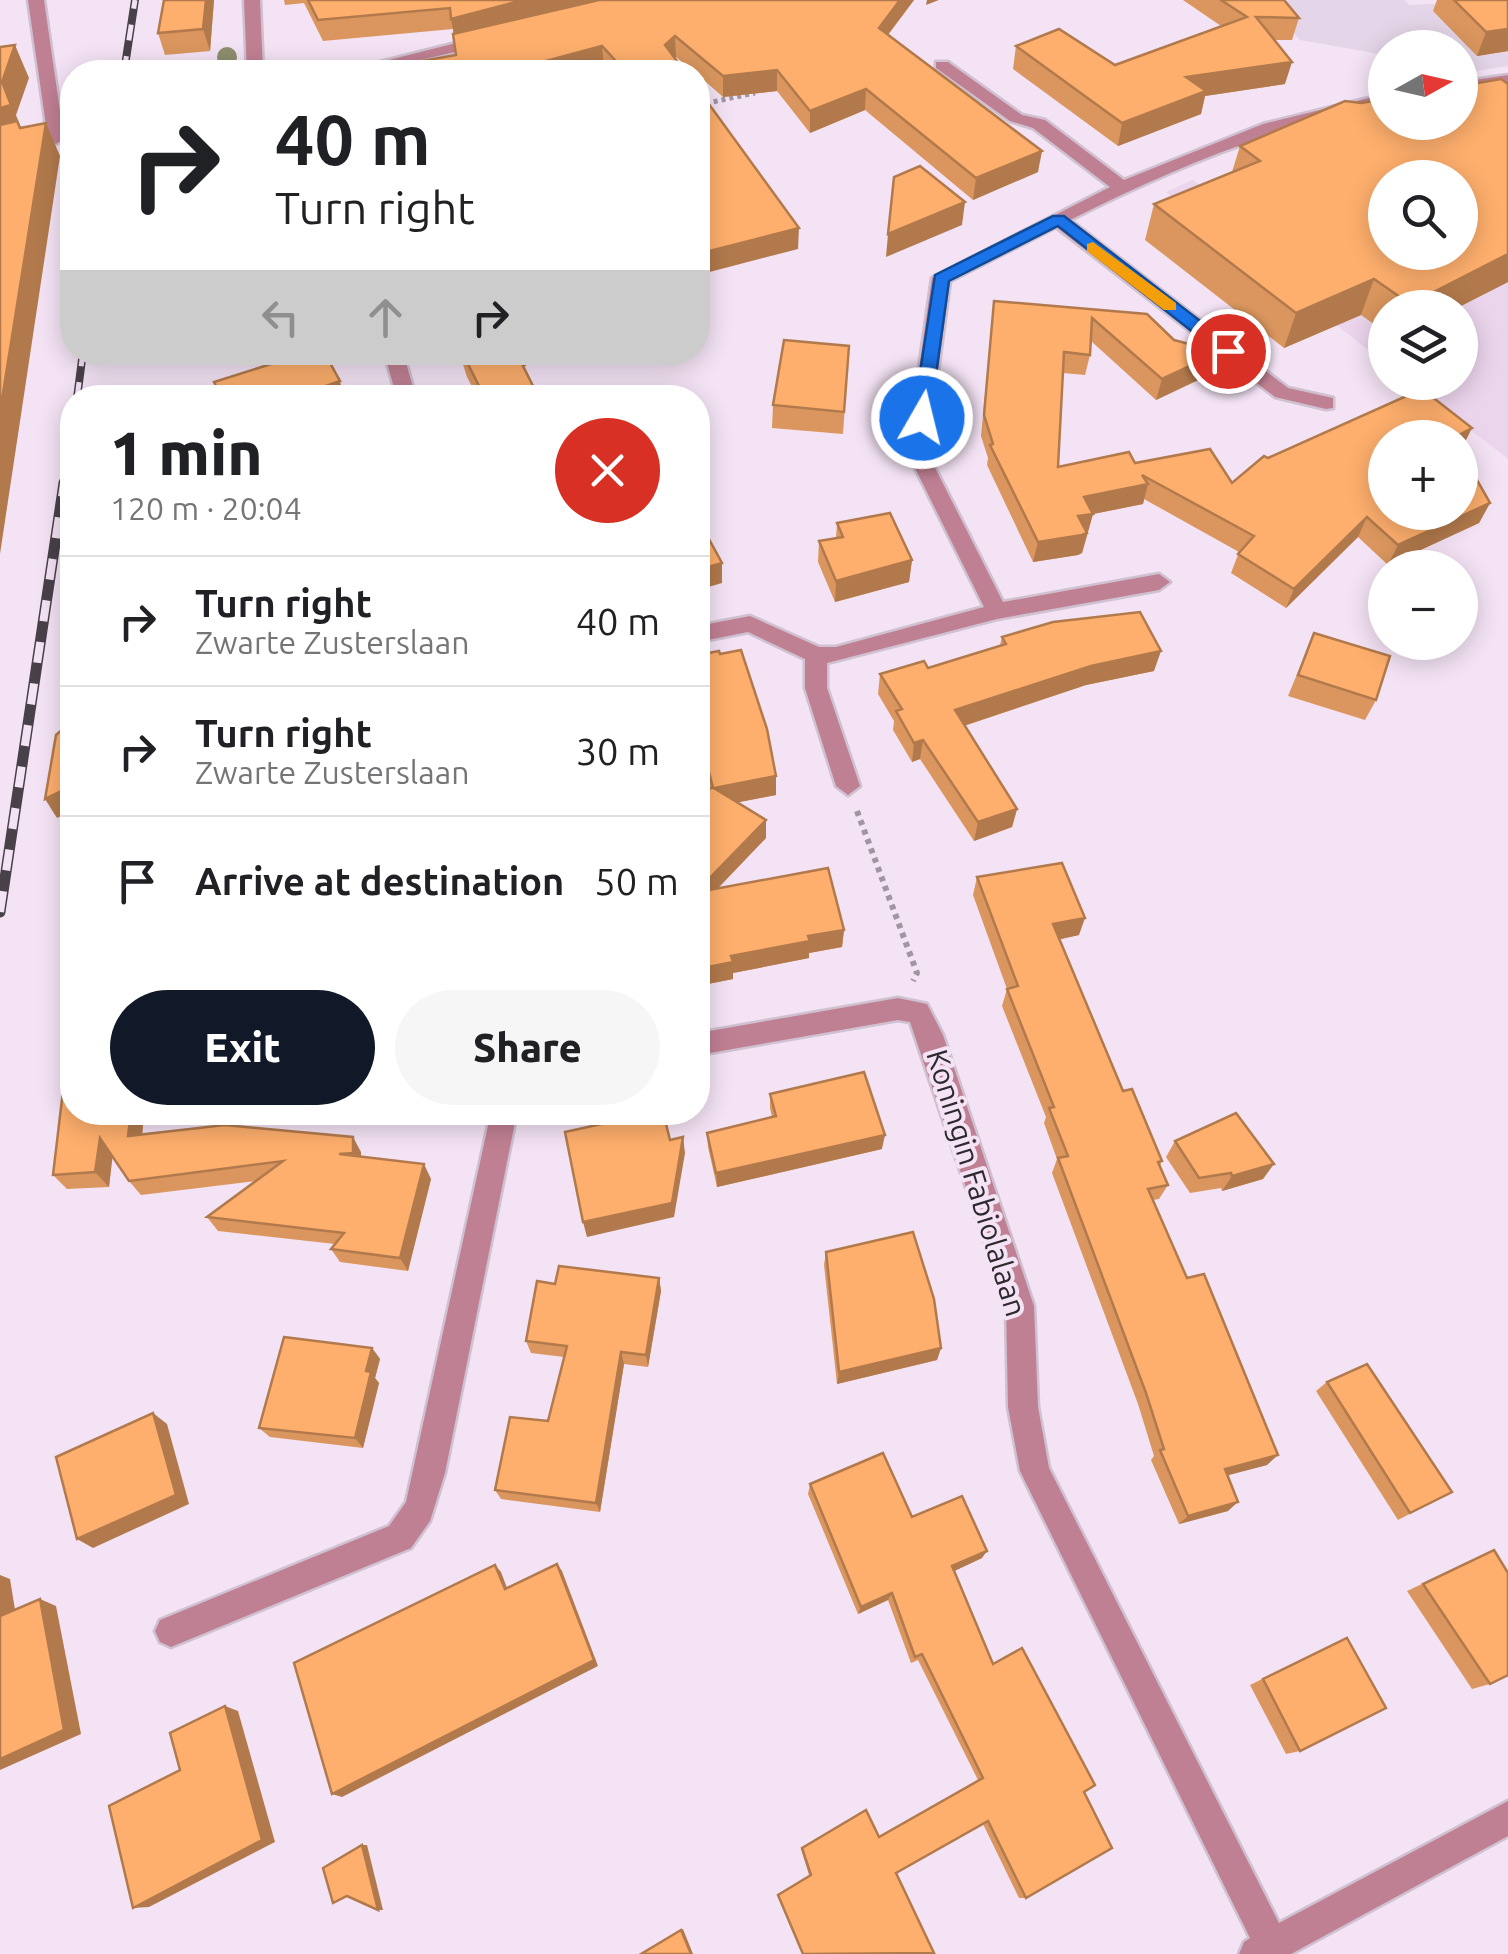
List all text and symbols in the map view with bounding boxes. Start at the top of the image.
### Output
north arrow [1368,30,1478,140]
map controls [1368,30,1478,660]
icon: right [110,100,240,230]
text: 40 m [275,100,431,178]
button: search [1368,160,1478,270]
text: Turn right [275,182,475,233]
icon: left [253,290,308,345]
icon: ahead [358,290,413,345]
icon: right [463,290,518,345]
button: layers [1368,290,1478,400]
pin [1186,309,1271,394]
icon: arrive [1201,324,1256,379]
position arrow [870,366,974,470]
button: close [555,418,660,523]
text: 1 min [110,419,263,486]
button: + [1368,420,1478,530]
text: 120 m · 20:04 [110,490,302,526]
button: − [1368,550,1478,660]
text: Turn right [195,582,372,624]
icon: right [110,594,165,649]
text: 40 m [576,600,660,642]
text: Zwarte Zusterslaan [195,624,469,660]
text: Turn right [195,712,372,754]
icon: right [110,724,165,779]
text: 30 m [576,730,660,772]
text: Zwarte Zusterslaan [195,754,469,790]
icon: arrive [110,854,165,909]
text: Arrive at destination [195,860,564,902]
text: 50 m [594,860,679,902]
button: Exit [110,990,375,1105]
button: Share [395,990,660,1105]
street label: Koningin Fabiolalaan [920,1045,1034,1320]

